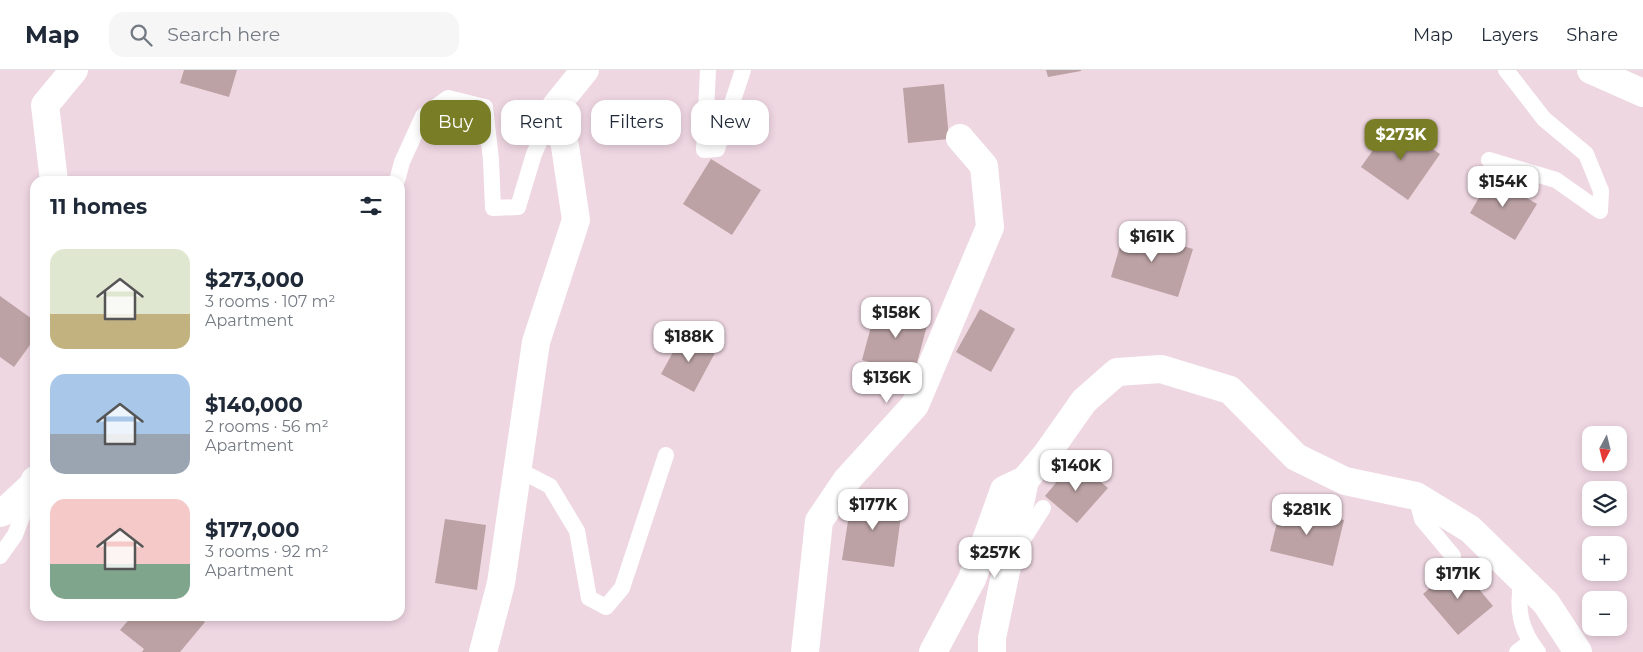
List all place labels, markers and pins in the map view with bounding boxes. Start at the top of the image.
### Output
pin: $273K [1366,118,1436,161]
pin: $154K [1468,166,1538,208]
pin: $161K [1117,220,1187,263]
pin: $158K [861,296,931,339]
pin: $188K [654,320,724,363]
pin: $136K [852,362,922,404]
pin: $140K [1041,450,1111,492]
pin: $177K [838,488,908,531]
pin: $281K [1272,494,1342,536]
pin: $257K [960,536,1030,579]
pin: $171K [1423,558,1493,600]

